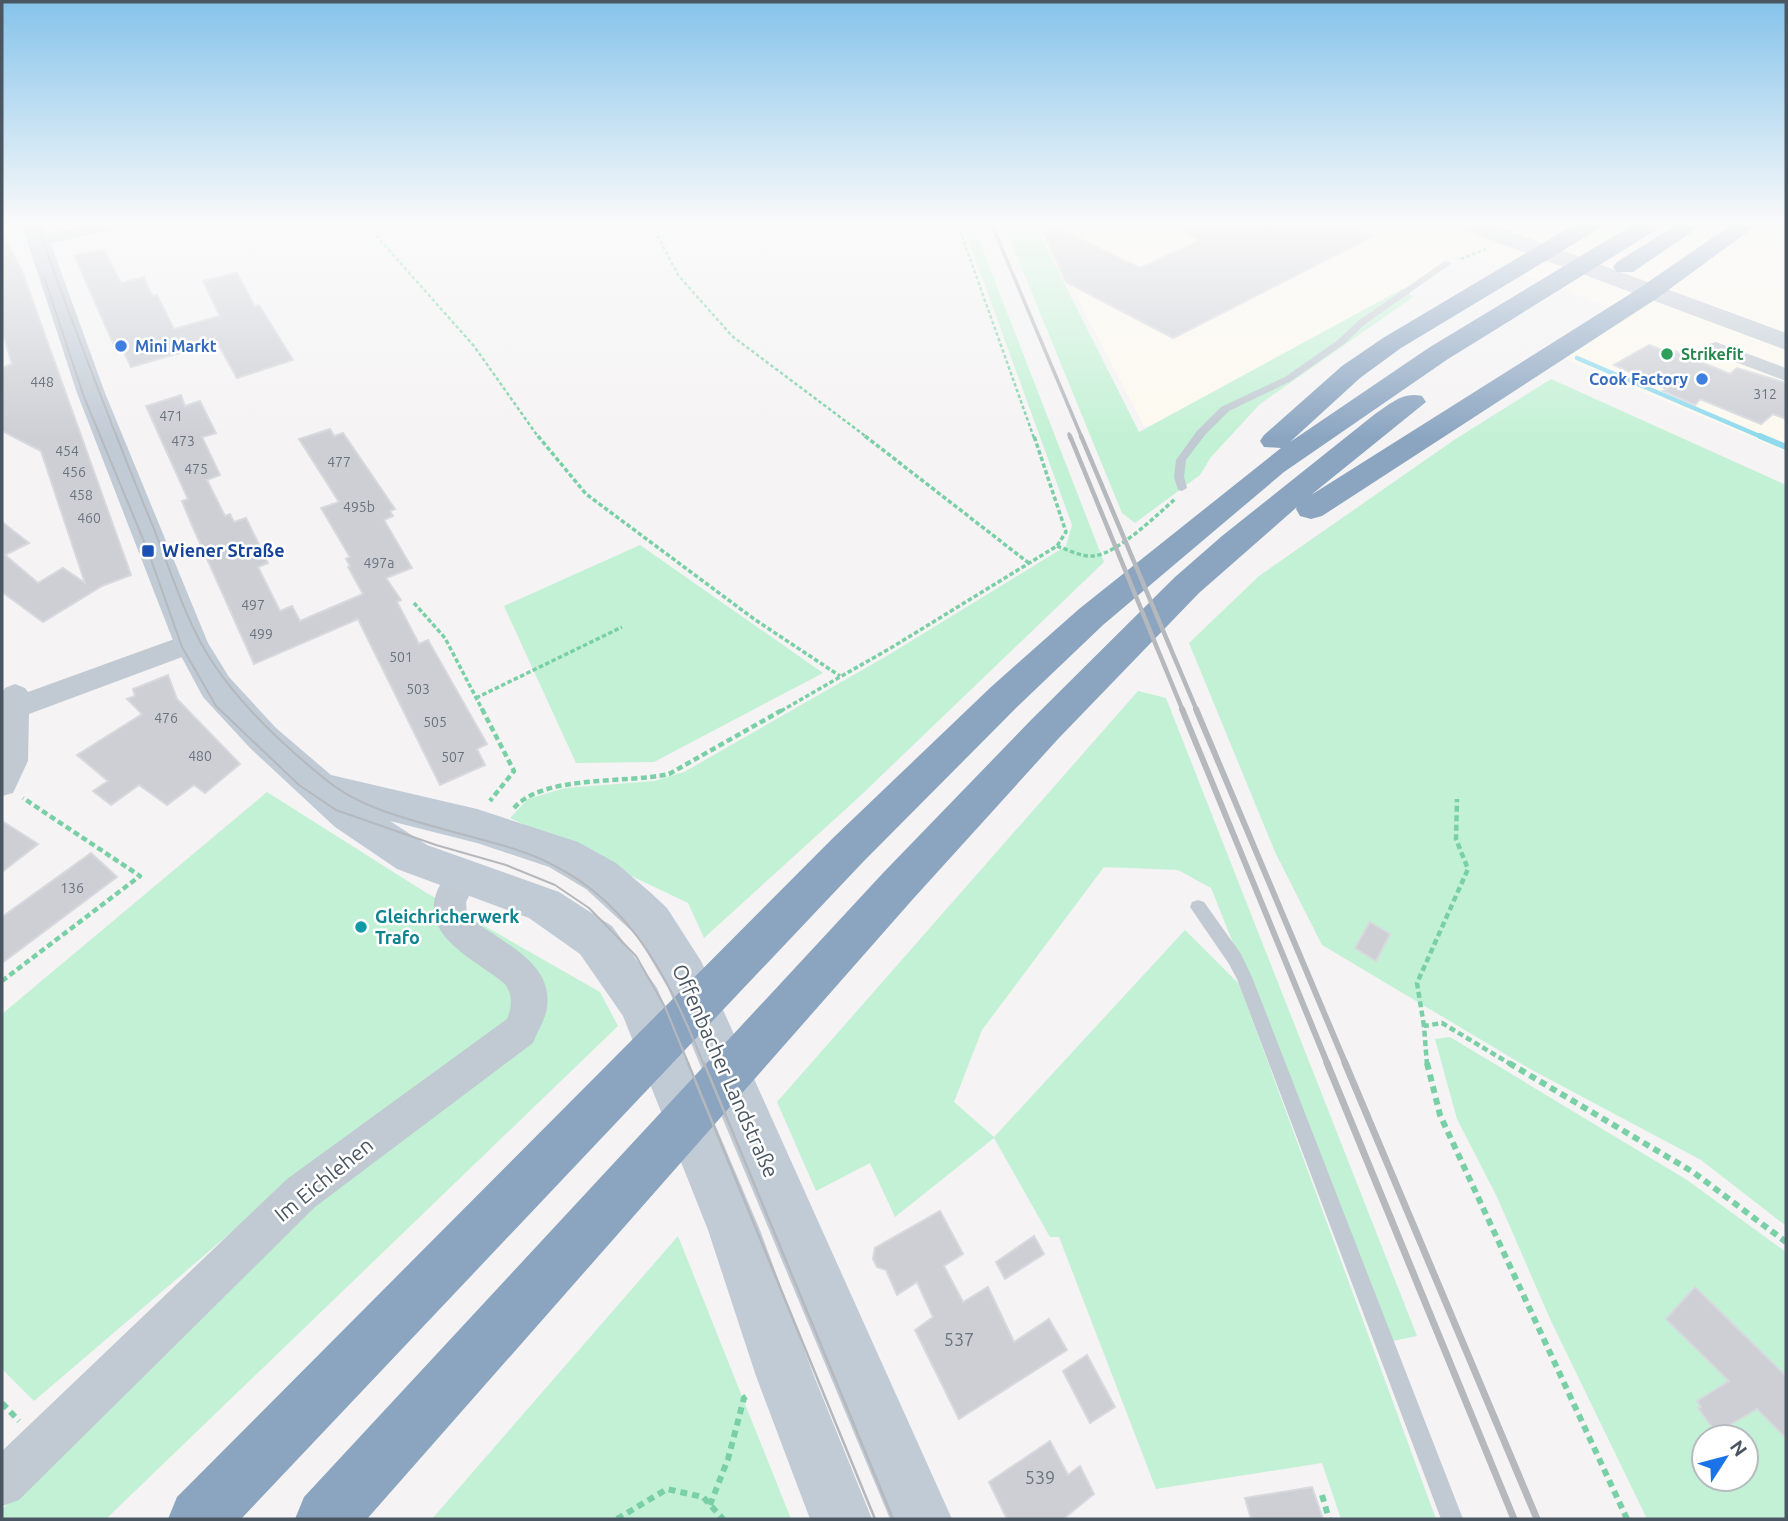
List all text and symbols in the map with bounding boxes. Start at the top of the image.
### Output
place label: Mini Markt [135,337,217,355]
marker: Mini Markt [113,338,129,354]
place label: Strikefit [1681,345,1744,363]
marker: Strikefit [1659,346,1675,362]
place label: Cook Factory [1589,370,1688,388]
marker: Cook Factory [1694,371,1710,387]
house number: 448 [30,374,54,390]
house number: 312 [1753,386,1777,402]
house number: 471 [159,408,183,424]
house number: 473 [171,433,195,449]
house number: 454 [55,443,79,459]
house number: 477 [327,454,351,470]
house number: 475 [184,461,208,477]
house number: 456 [62,464,86,480]
house number: 458 [69,487,93,503]
house number: 495b [343,499,375,515]
house number: 460 [77,510,101,526]
place label: Wiener Straße [162,540,285,560]
marker: Wiener Straße [140,543,156,559]
house number: 497a [364,555,394,571]
house number: 497 [241,597,265,613]
house number: 499 [249,626,273,642]
house number: 501 [389,649,413,665]
house number: 503 [406,681,430,697]
house number: 476 [154,710,178,726]
house number: 505 [423,714,447,730]
house number: 480 [188,748,212,764]
house number: 507 [441,749,465,765]
house number: 136 [60,880,84,896]
place label: Gleichricherwerk Trafo [375,906,519,947]
marker: Gleichricherwerk Trafo [353,919,369,935]
street label: Offenbacher Landstraße [668,960,784,1181]
street label: Im Eichlehen [269,1132,377,1226]
house number: 537 [944,1329,974,1349]
north arrow [1690,1423,1760,1493]
text: N [1726,1436,1752,1460]
house number: 539 [1025,1467,1055,1487]

